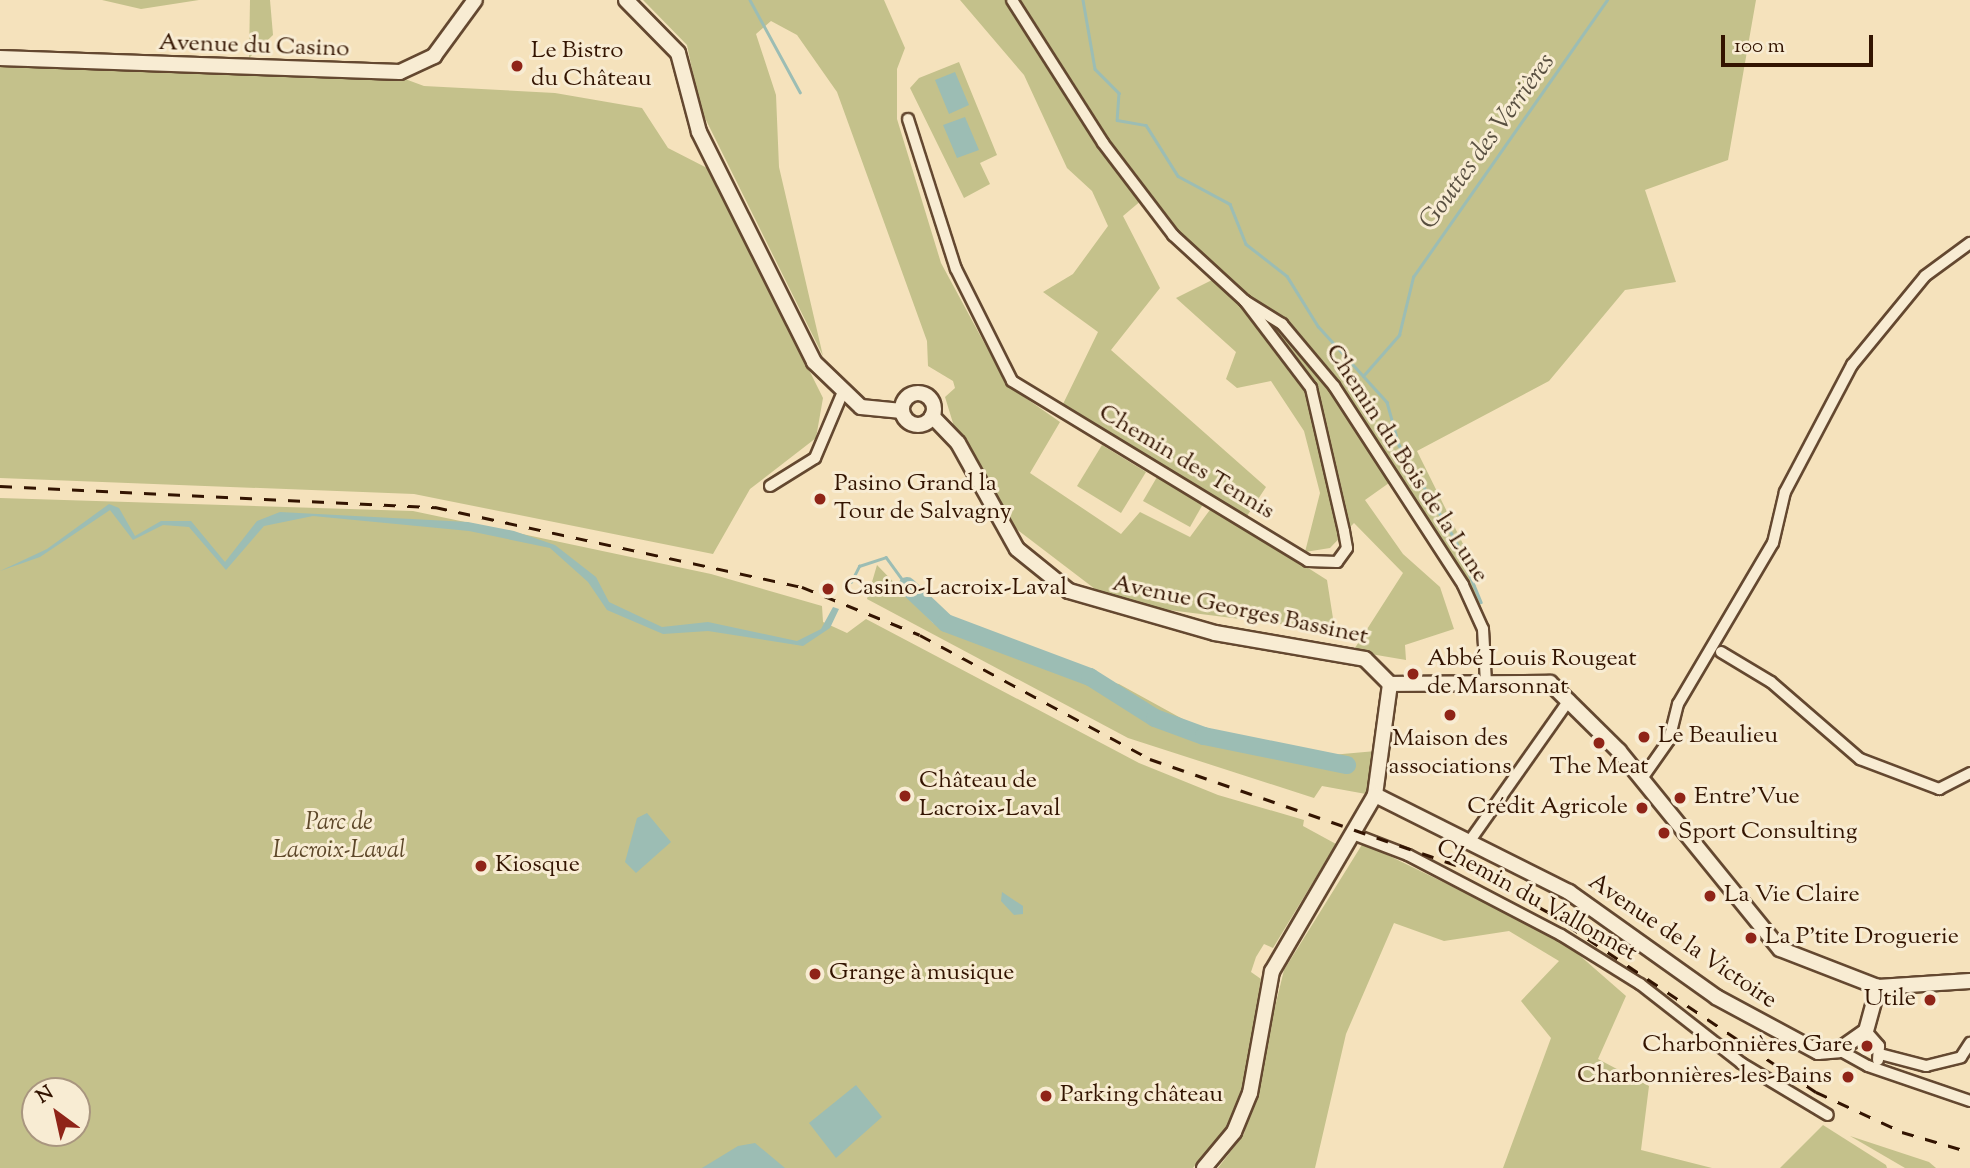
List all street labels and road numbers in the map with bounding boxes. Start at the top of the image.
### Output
street label: Avenue du Casino [158,29,350,65]
street label: Chemin du Bois de la Lune [1318,340,1494,588]
street label: Chemin des Tennis [1093,399,1279,527]
street label: Avenue Georges Bassinet [1110,570,1370,652]
street label: Chemin du Vallonnet [1430,834,1642,968]
street label: Avenue de la Victoire [1582,868,1782,1016]

